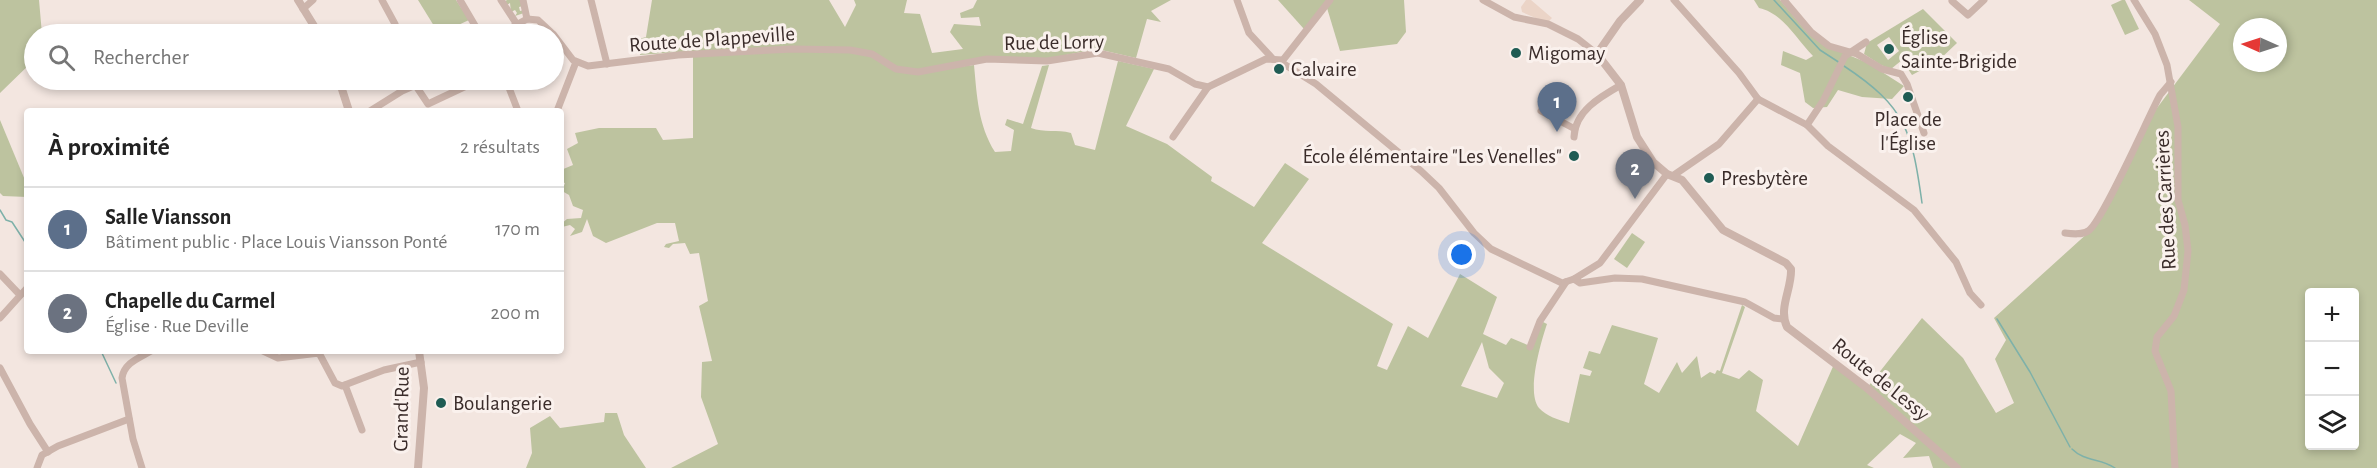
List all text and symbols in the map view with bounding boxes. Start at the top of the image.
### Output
north arrow [2233,18,2287,72]
street label: Route de Plappeville [628,23,796,56]
search box [24,24,564,90]
place label: Église Sainte-Brigide [1901,25,2017,72]
street label: Rue de Lorry [1004,31,1104,54]
icon: search [45,41,78,74]
marker: Église Sainte-Brigide [1882,42,1896,56]
place label: Migomay [1528,43,1605,64]
text: Rechercher [93,46,189,68]
marker: Migomay [1509,46,1523,60]
place label: Calvaire [1291,59,1357,80]
marker: Calvaire [1272,62,1286,76]
pin: 1 [1538,82,1576,132]
marker: Place de l'Église [1901,90,1915,104]
place label: Place de l'Église [1874,109,1942,154]
street label: Rue des Carrières [2151,130,2180,270]
text: À proximité [48,134,170,160]
text: 2 résultats [460,137,540,157]
place label: École élémentaire "Les Venelles" [1302,144,1562,167]
marker: École élémentaire "Les Venelles" [1567,149,1581,163]
pin: 2 [1616,150,1654,199]
place label: Presbytère [1721,168,1808,189]
marker: Presbytère [1702,171,1716,185]
text: Salle Viansson [105,206,231,228]
text: 1 [64,219,71,239]
text: 170 m [495,219,540,239]
text: Bâtiment public · Place Louis Viansson Ponté [105,232,447,252]
your location [1447,240,1476,269]
map controls [2305,288,2359,450]
button: + [2305,288,2359,342]
text: Chapelle du Carmel [105,290,275,312]
text: 2 [63,303,72,323]
text: 200 m [490,303,540,323]
text: Église · Rue Deville [105,316,249,336]
street label: Route de Lessy [1828,334,1933,425]
button: − [2305,342,2359,396]
street label: Grand'Rue [390,366,413,452]
place label: Boulangerie [453,393,552,414]
marker: Boulangerie [434,396,448,410]
button: layers [2305,396,2359,450]

